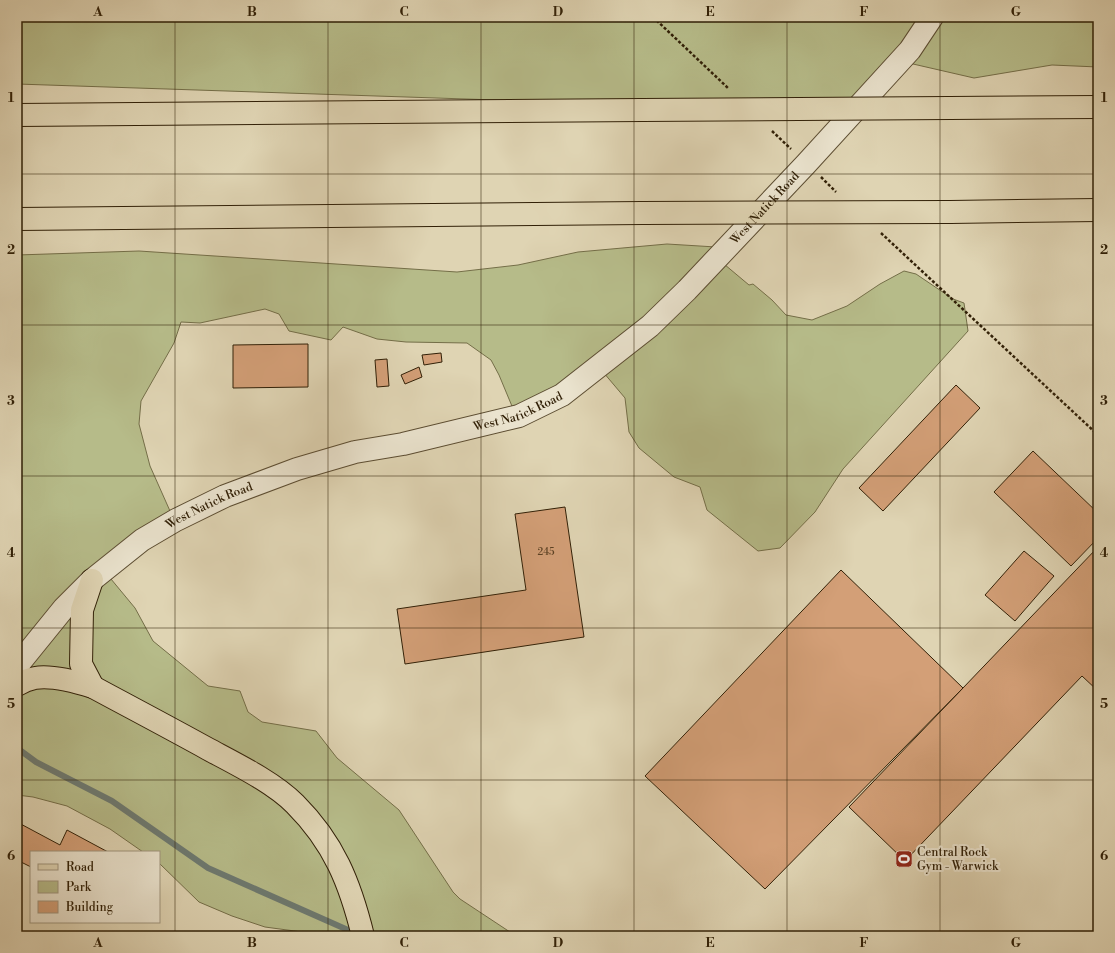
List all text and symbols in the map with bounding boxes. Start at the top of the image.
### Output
text: A [92,4,103,20]
text: B [247,4,257,20]
text: C [399,4,409,20]
text: D [553,4,563,20]
text: E [705,4,715,20]
text: F [859,4,869,20]
text: G [1011,4,1022,20]
text: 1 [8,90,15,106]
text: 1 [1101,90,1108,106]
street label: West Natick Road [726,168,802,248]
text: 2 [7,242,15,258]
text: 2 [1100,242,1108,258]
street label: West Natick Road [471,388,565,434]
text: 3 [7,393,15,409]
text: 3 [1100,393,1108,409]
street label: West Natick Road [162,479,255,532]
text: 4 [7,545,16,561]
text: 4 [1100,545,1109,561]
house number: 245 [537,546,555,558]
text: 5 [7,696,15,712]
text: 5 [1100,696,1108,712]
place label: Central Rock Gym - Warwick [917,845,999,874]
text: 6 [7,848,15,864]
text: 6 [1100,848,1108,864]
sports icon: Central Rock Gym - Warwick [894,849,914,869]
legend [30,851,160,923]
text: Road [66,860,94,875]
text: Park [66,880,92,895]
text: Building [65,900,114,915]
text: A [92,935,103,951]
text: B [247,935,257,951]
text: C [399,935,409,951]
text: D [553,935,563,951]
text: E [705,935,715,951]
text: F [859,935,869,951]
text: G [1011,935,1022,951]

